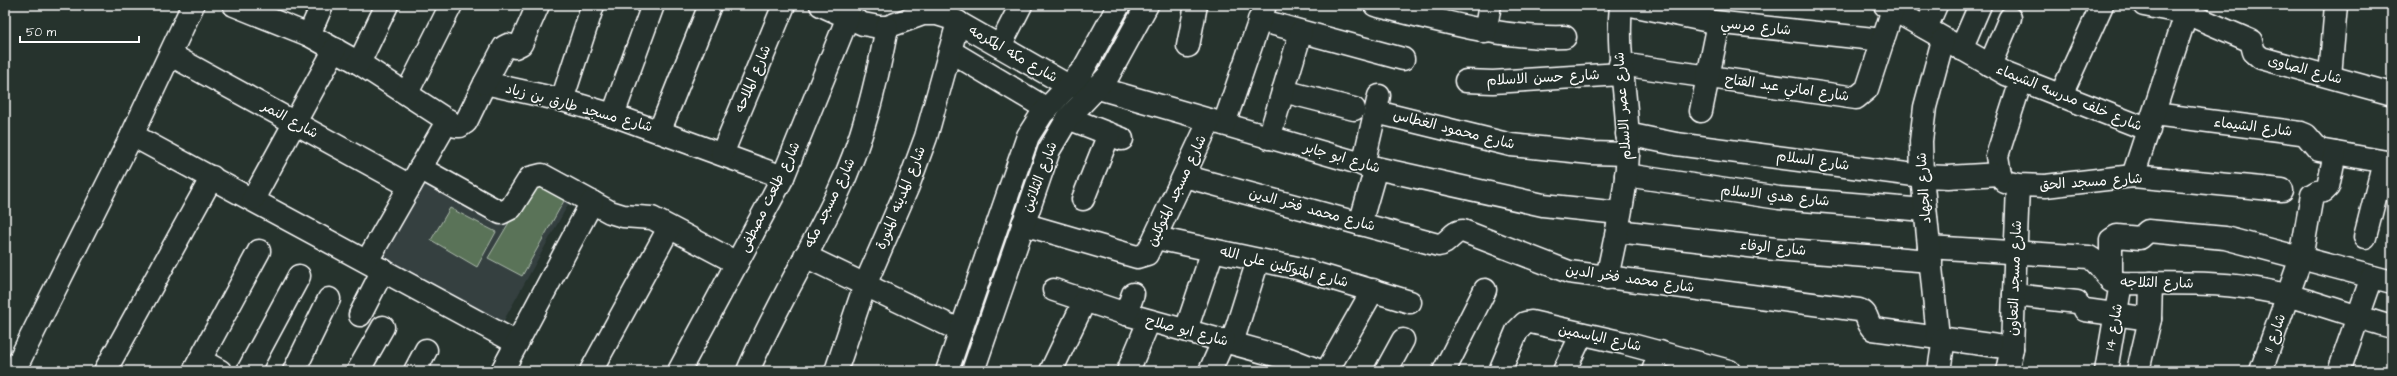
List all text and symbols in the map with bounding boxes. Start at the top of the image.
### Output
street label: شارع مرسي [1720,13,1792,43]
scale bar [20,18,139,44]
street label: شارع مكه المكرمه [965,20,1061,88]
text: 50 m [26,24,57,41]
street label: شارع الملاحه [730,42,776,116]
street label: شارع الصاوى [2266,50,2344,90]
street label: شارع عصر الاسلام [1609,51,1637,161]
street label: شارع خلف مدرسه الشيماء [1993,60,2145,136]
street label: شارع حسن الاسلام [1486,65,1600,91]
street label: شارع اماني عبد الفتاح [1723,69,1850,109]
street label: شارع مسجد طارق بن زياد [503,79,655,137]
street label: شارع النمر [257,96,322,144]
street label: شارع محمود الغطاس [1391,105,1517,155]
street label: شارع الشيماء [2213,112,2293,142]
street label: شارع مسجد المتوكلين [1142,132,1212,250]
street label: شارع ابو جابر [1300,137,1383,178]
street label: شارع طلعت مصطفى [735,138,805,256]
street label: شارع الثلاثين [1017,139,1063,215]
street label: شارع المدينه المنورة [871,143,931,253]
street label: شارع السلام [1775,146,1851,176]
street label: شارع الجهاد [1912,152,1936,224]
street label: شارع مسجد مكه [800,155,860,251]
street label: شارع مسجد الحق [2039,168,2143,196]
street label: شارع هدي الاسلام [1720,180,1830,212]
street label: شارع محمد فخر الدين [1247,184,1377,236]
street label: شارع مسجد التعاون [2003,220,2027,336]
street label: شارع الوفاء [1739,235,1807,261]
street label: شارع المتوكلين على الله [1218,241,1350,293]
street label: شارع محمد فخر الدين [1564,260,1696,298]
street label: شارع الثلاجه [2120,272,2194,294]
street label: شارع 14 [2100,302,2128,352]
street label: شارع ابو صلاح [1144,310,1230,352]
street label: شارع 11 [2259,311,2291,355]
street label: شارع الياسمين [1557,319,1643,357]

